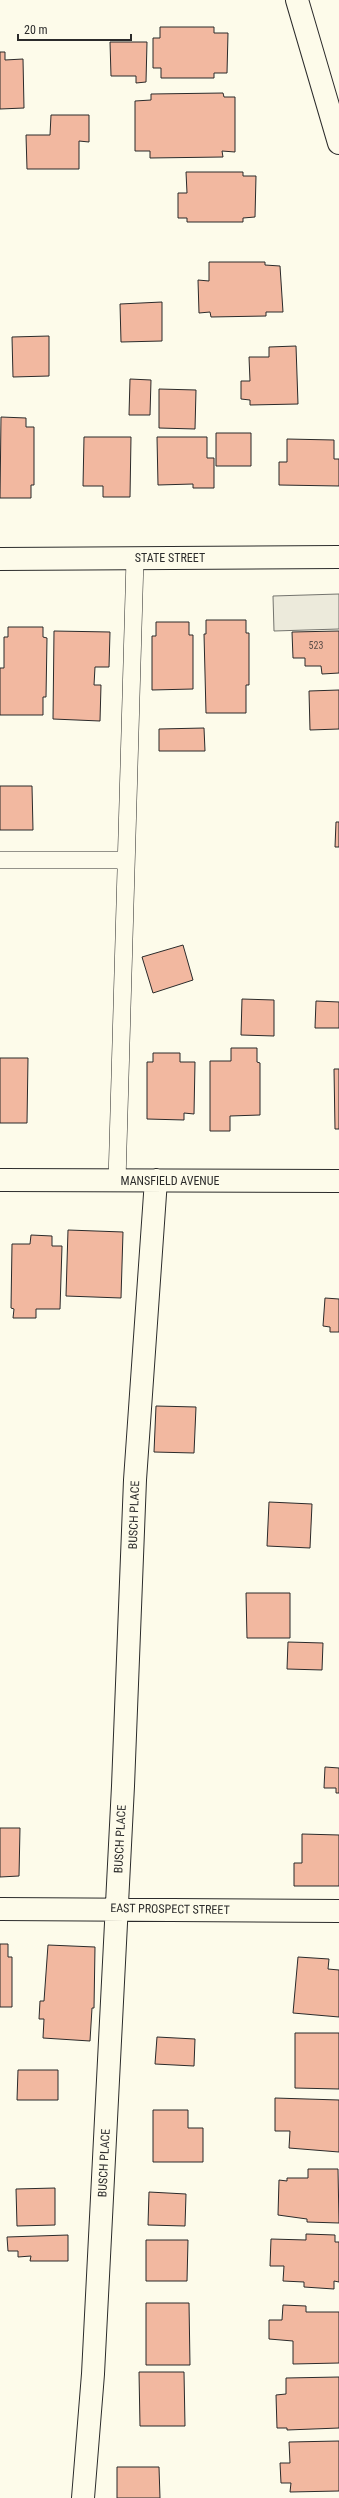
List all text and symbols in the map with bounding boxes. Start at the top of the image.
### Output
scale bar [18,16,131,42]
text: 20 m [24,23,48,37]
street label: STATE STREET [135,551,205,565]
house number: 523 [309,640,323,651]
street label: MANSFIELD AVENUE [120,1174,220,1188]
street label: BUSCH PLACE [126,1480,142,1550]
street label: BUSCH PLACE [111,1804,129,1874]
street label: EAST PROSPECT STREET [110,1901,230,1917]
street label: BUSCH PLACE [95,2128,113,2198]

